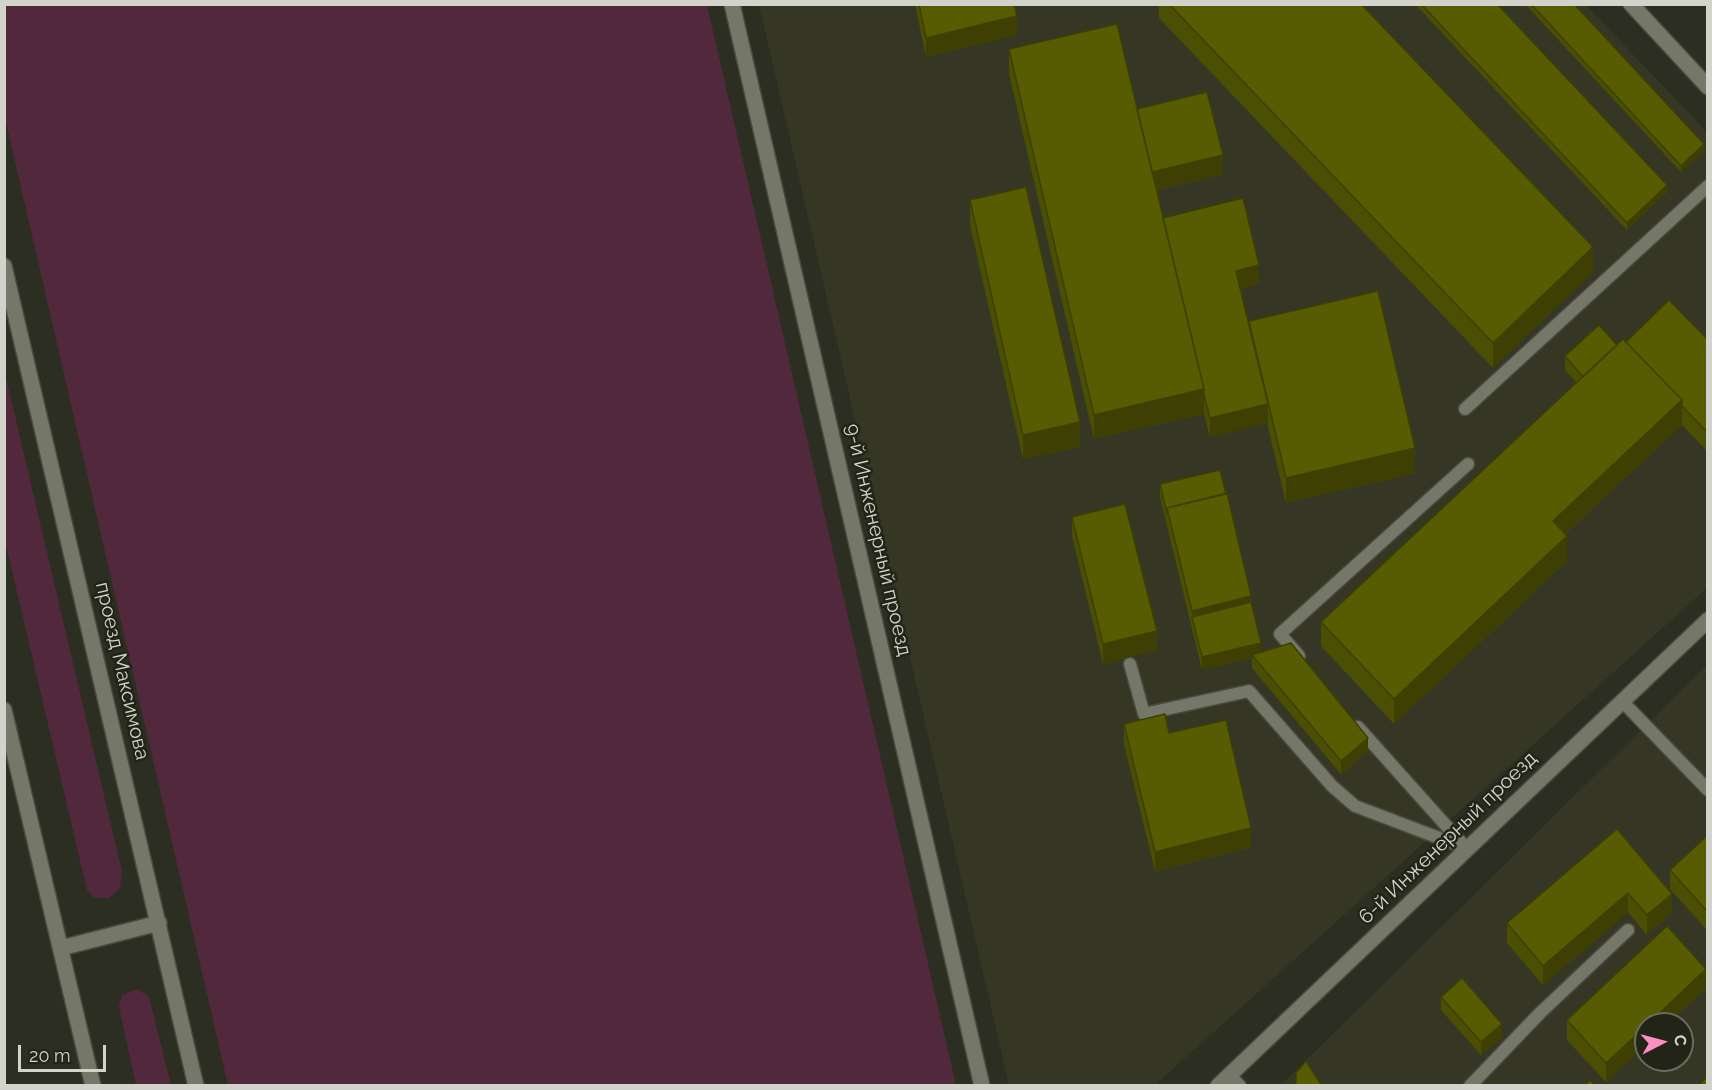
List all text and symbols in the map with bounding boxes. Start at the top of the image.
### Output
street label: 9-й Инженерный проезд [840,422,916,658]
street label: проезд Максимова [90,580,154,762]
street label: 6-й Инженерный проезд [1354,747,1542,929]
north arrow [1634,1012,1694,1072]
scale bar [21,1033,110,1071]
text: С [1670,1034,1690,1047]
text: 20 m [29,1045,71,1066]

